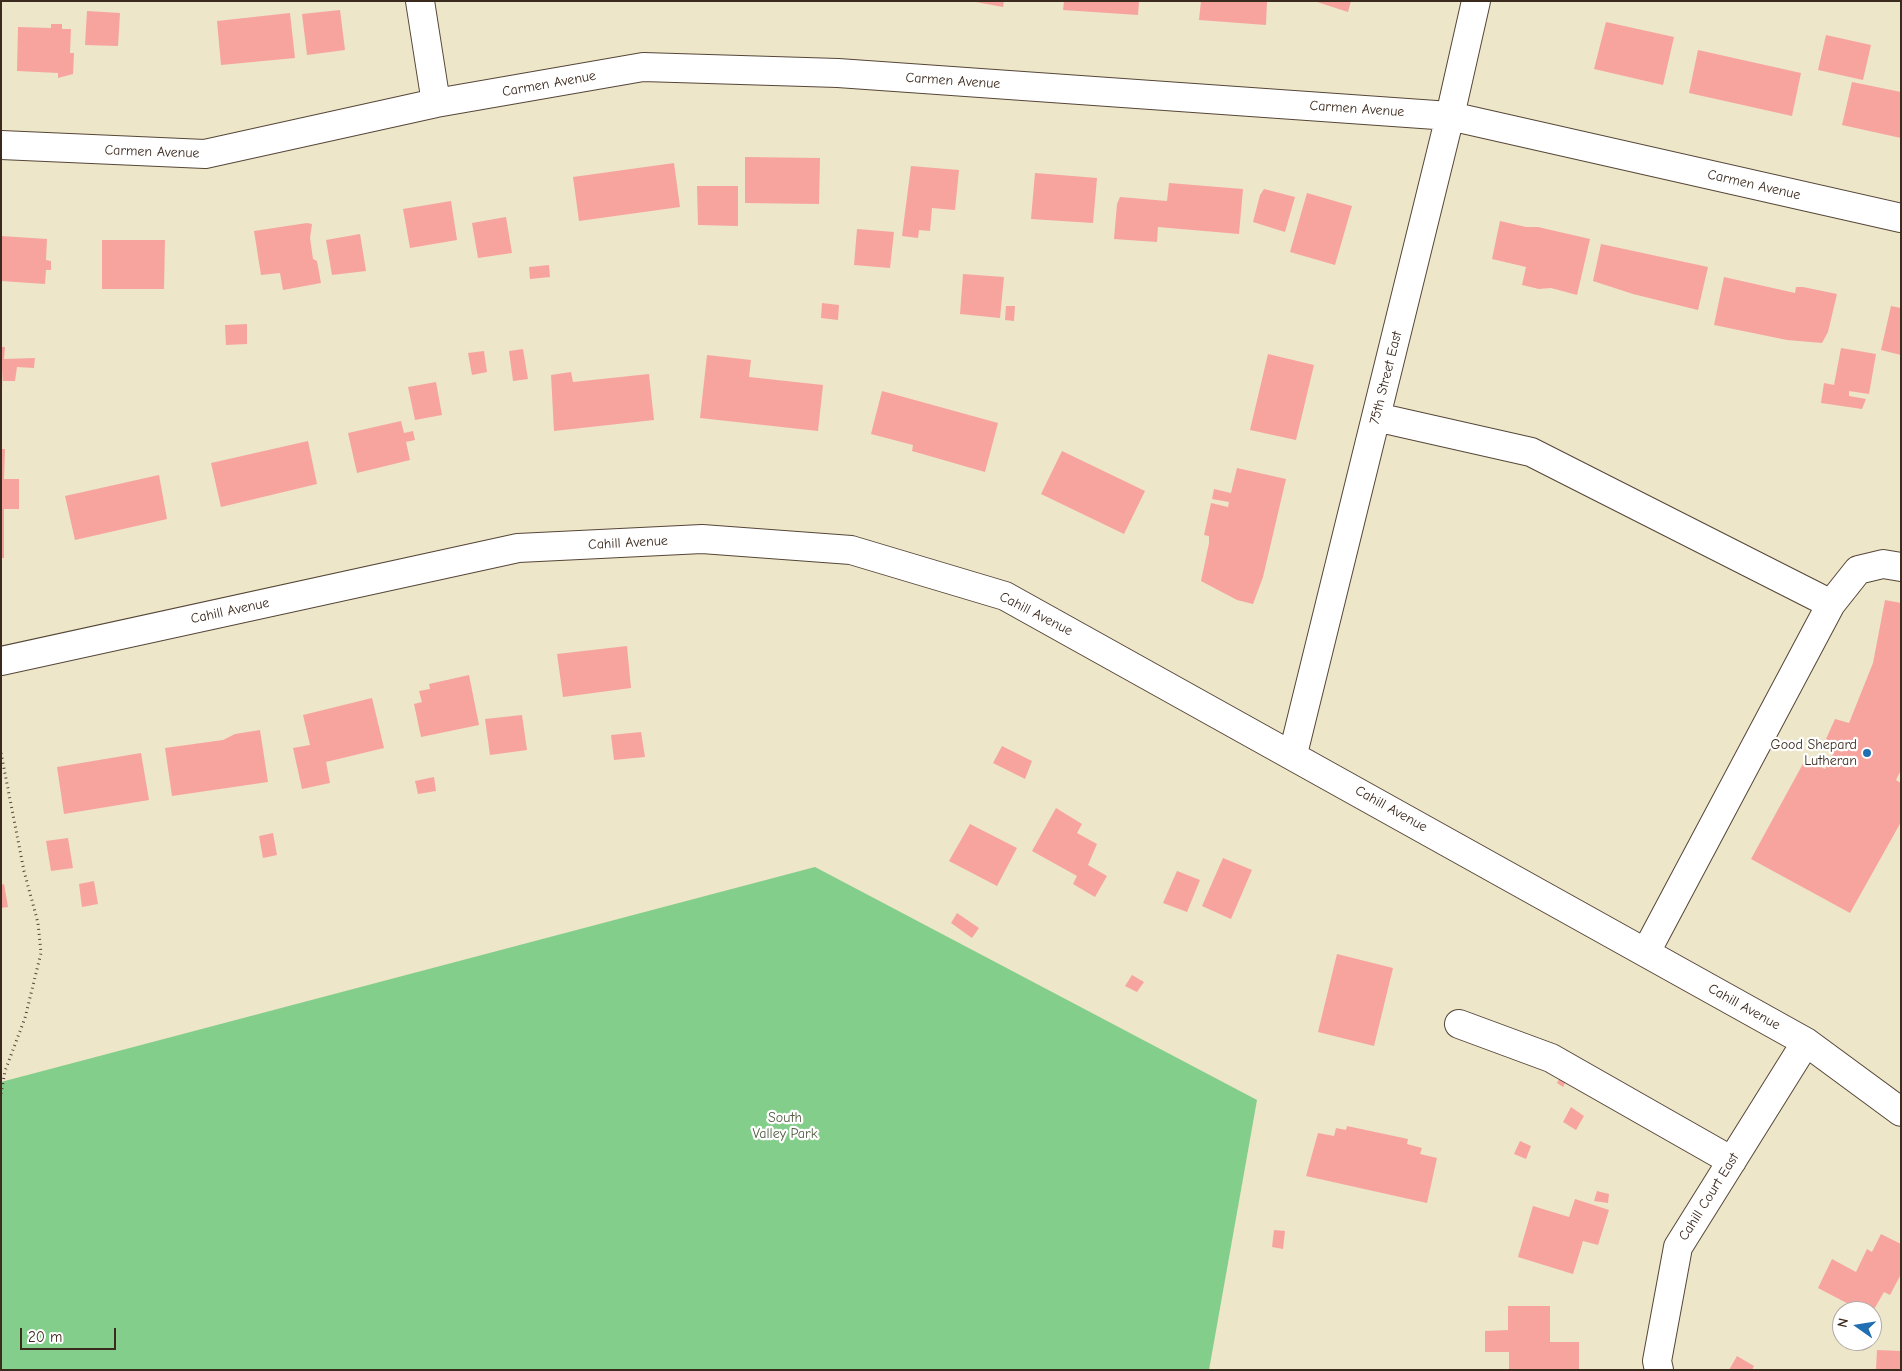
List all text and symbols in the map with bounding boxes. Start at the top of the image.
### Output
street label: Carmen Avenue [501,67,597,101]
street label: Carmen Avenue [905,69,1001,93]
street label: Carmen Avenue [1309,97,1405,121]
street label: Carmen Avenue [104,142,200,162]
street label: Carmen Avenue [1706,166,1802,204]
street label: 75th Street East [1366,330,1406,426]
street label: Cahill Avenue [588,533,668,553]
street label: Cahill Avenue [997,588,1075,640]
street label: Cahill Avenue [189,594,271,628]
place label: Good Shepard Lutheran [1771,737,1857,770]
marker: Good Shepard Lutheran [1861,747,1873,759]
street label: Cahill Avenue [1352,782,1430,836]
street label: Cahill Avenue [1705,980,1783,1034]
park label: South Valley Park [753,1110,817,1142]
street label: Cahill Court East [1675,1150,1743,1244]
north arrow [1832,1301,1882,1351]
text: N [1834,1316,1852,1329]
scale bar [22,1318,119,1350]
text: 20 m [28,1328,62,1346]

